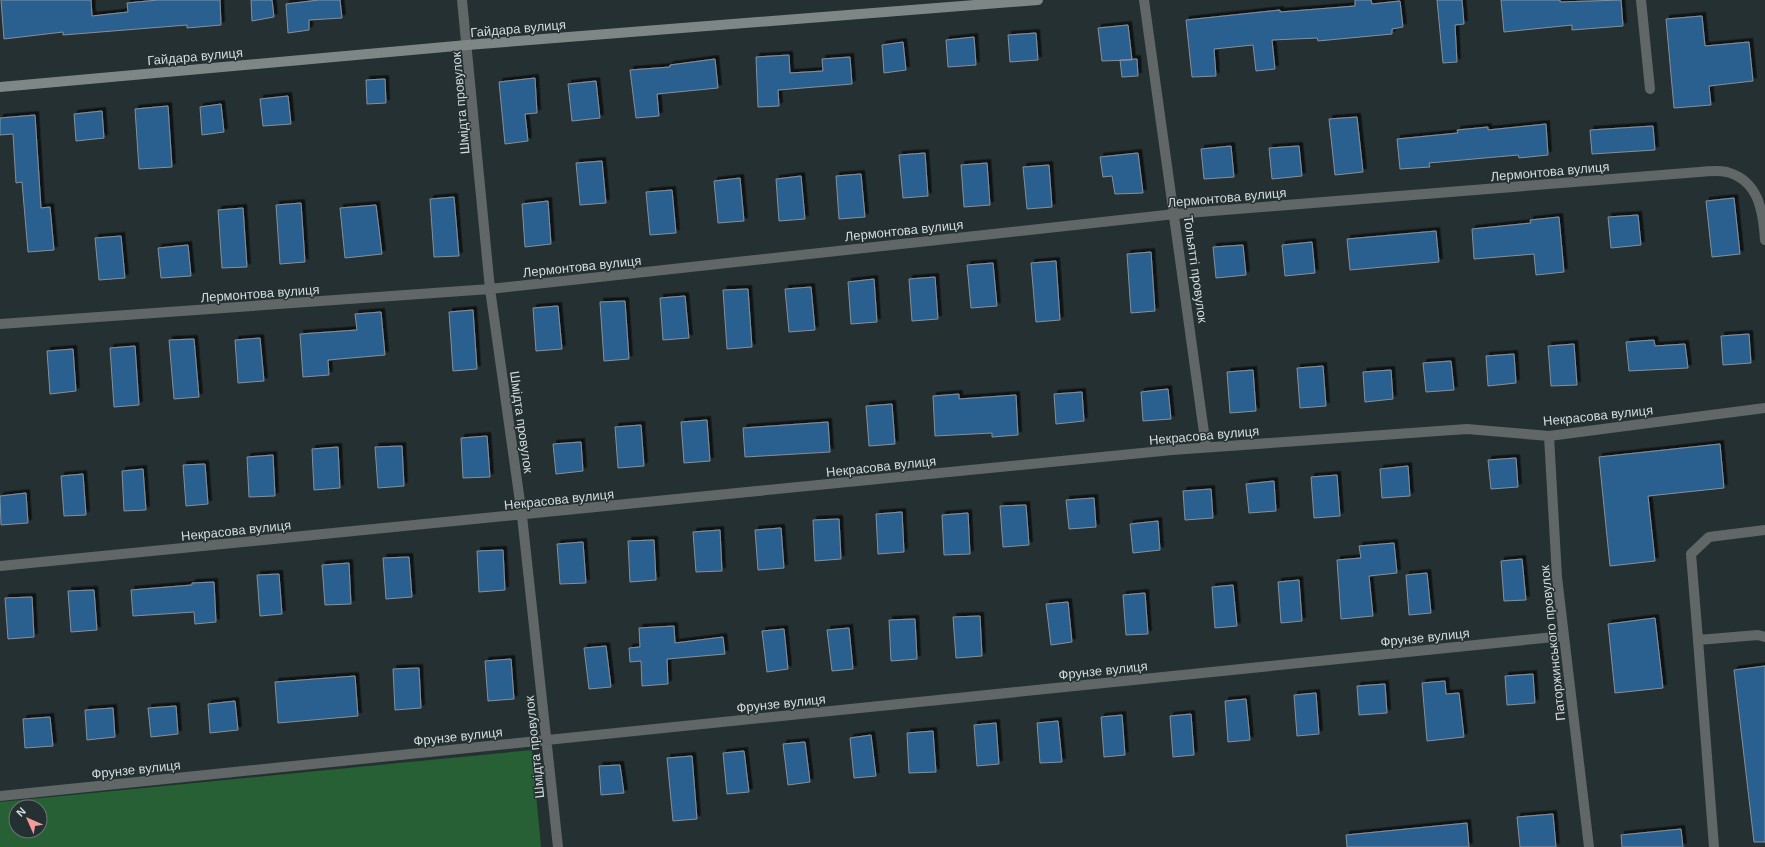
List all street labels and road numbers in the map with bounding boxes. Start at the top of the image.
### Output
street label: Гайдара вулиця [470,17,566,40]
street label: Гайдара вулиця [147,45,243,68]
street label: Шмідта провулок [449,51,472,155]
street label: Лермонтова вулиця [1490,159,1610,184]
street label: Лермонтова вулиця [1167,185,1287,210]
street label: Тольятті провулок [1181,214,1211,324]
street label: Лермонтова вулиця [844,217,964,244]
street label: Лермонтова вулиця [522,253,642,280]
street label: Лермонтова вулиця [200,282,320,305]
street label: Шмідта провулок [507,370,536,474]
street label: Некрасова вулиця [1542,402,1654,429]
street label: Некрасова вулиця [1148,423,1260,448]
street label: Некрасова вулиця [825,453,937,480]
street label: Некрасова вулиця [503,486,615,513]
street label: Некрасова вулиця [180,517,292,544]
street label: Паторжинського провулок [1537,564,1568,721]
street label: Фрунзе вулиця [1380,625,1470,650]
street label: Фрунзе вулиця [1058,658,1148,683]
street label: Фрунзе вулиця [736,691,826,716]
street label: Шмідта провулок [522,695,547,799]
street label: Фрунзе вулиця [413,724,503,749]
street label: Фрунзе вулиця [91,757,181,782]

